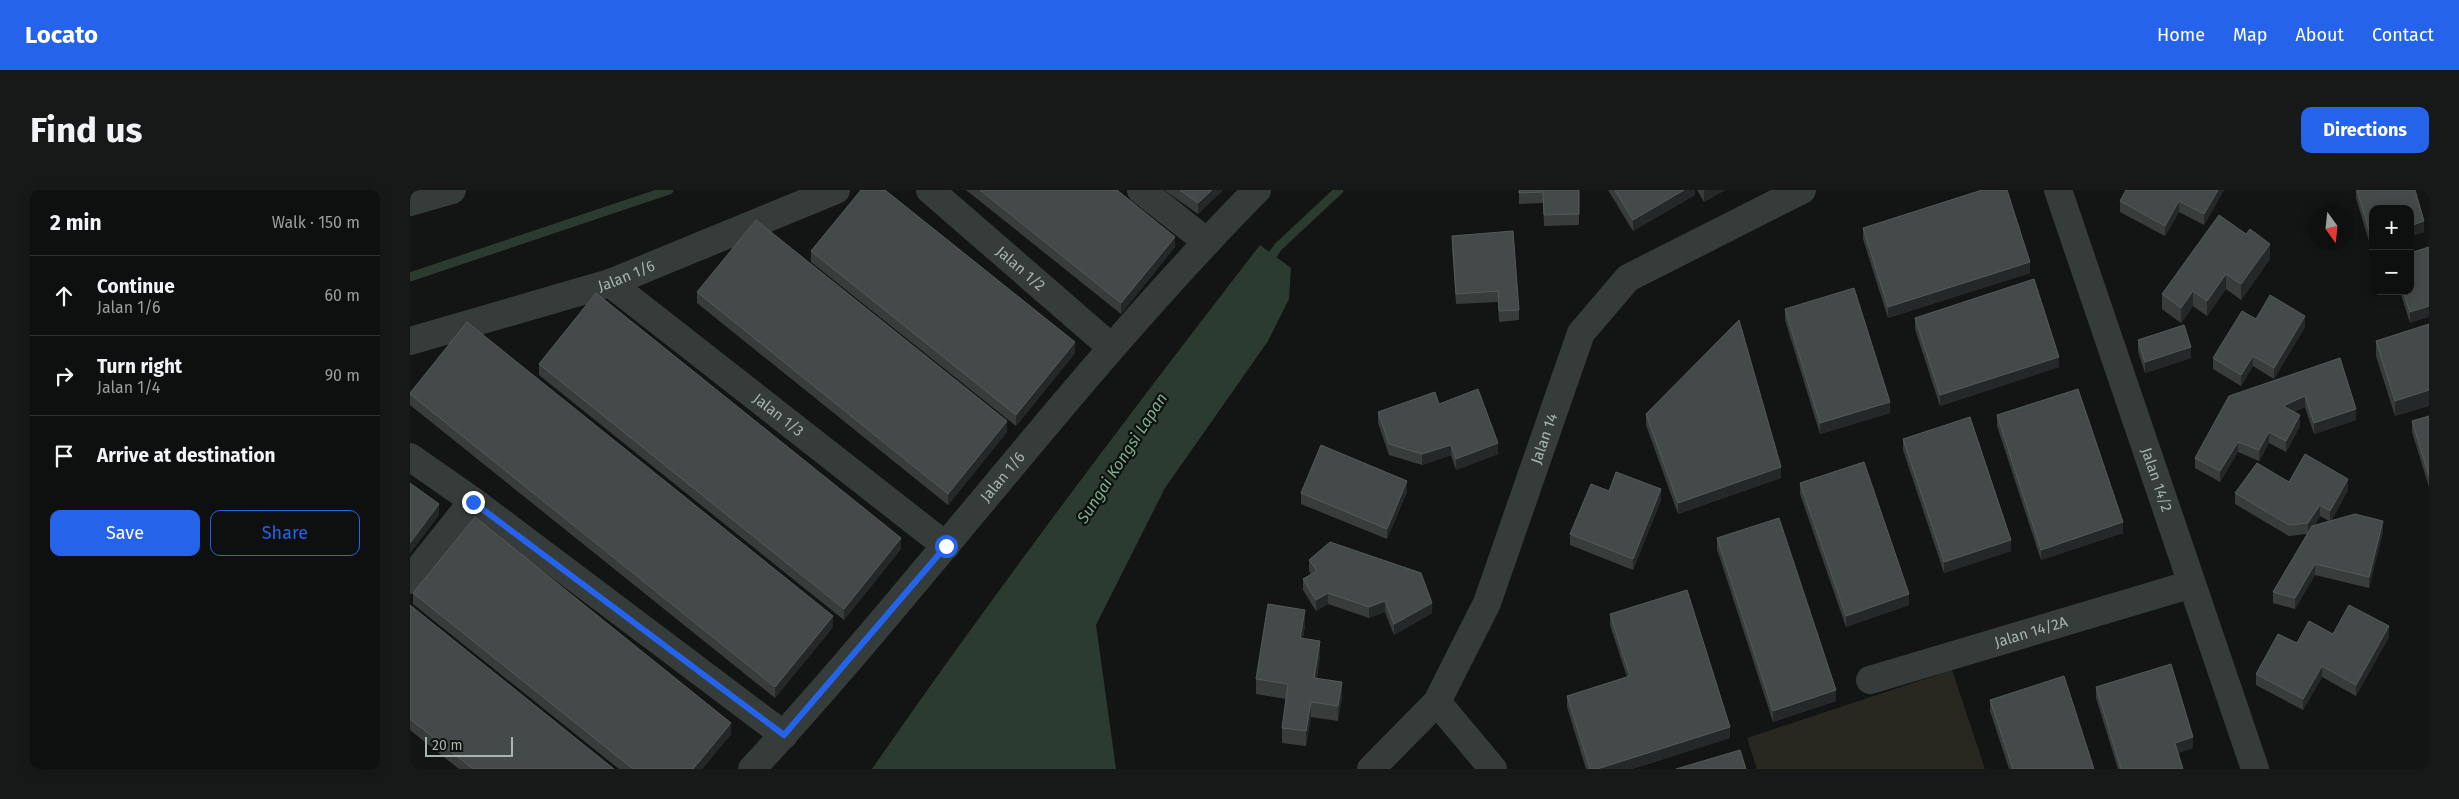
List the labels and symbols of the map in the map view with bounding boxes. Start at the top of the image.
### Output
north arrow [2309,205,2354,250]
street label: Jalan 1/2 [992,242,1049,295]
street label: Jalan 1/6 [596,257,657,295]
water label: Sungai Kongsi Lapan [1072,389,1171,527]
street label: Jalan 1/3 [750,390,807,440]
street label: Jalan 14 [1527,411,1561,466]
street label: Jalan 14/2 [2137,445,2176,514]
street label: Jalan 1/6 [977,448,1029,506]
route end [462,491,485,514]
route start [935,535,958,558]
street label: Jalan 14/2A [1992,613,2070,651]
scale bar [425,734,512,757]

